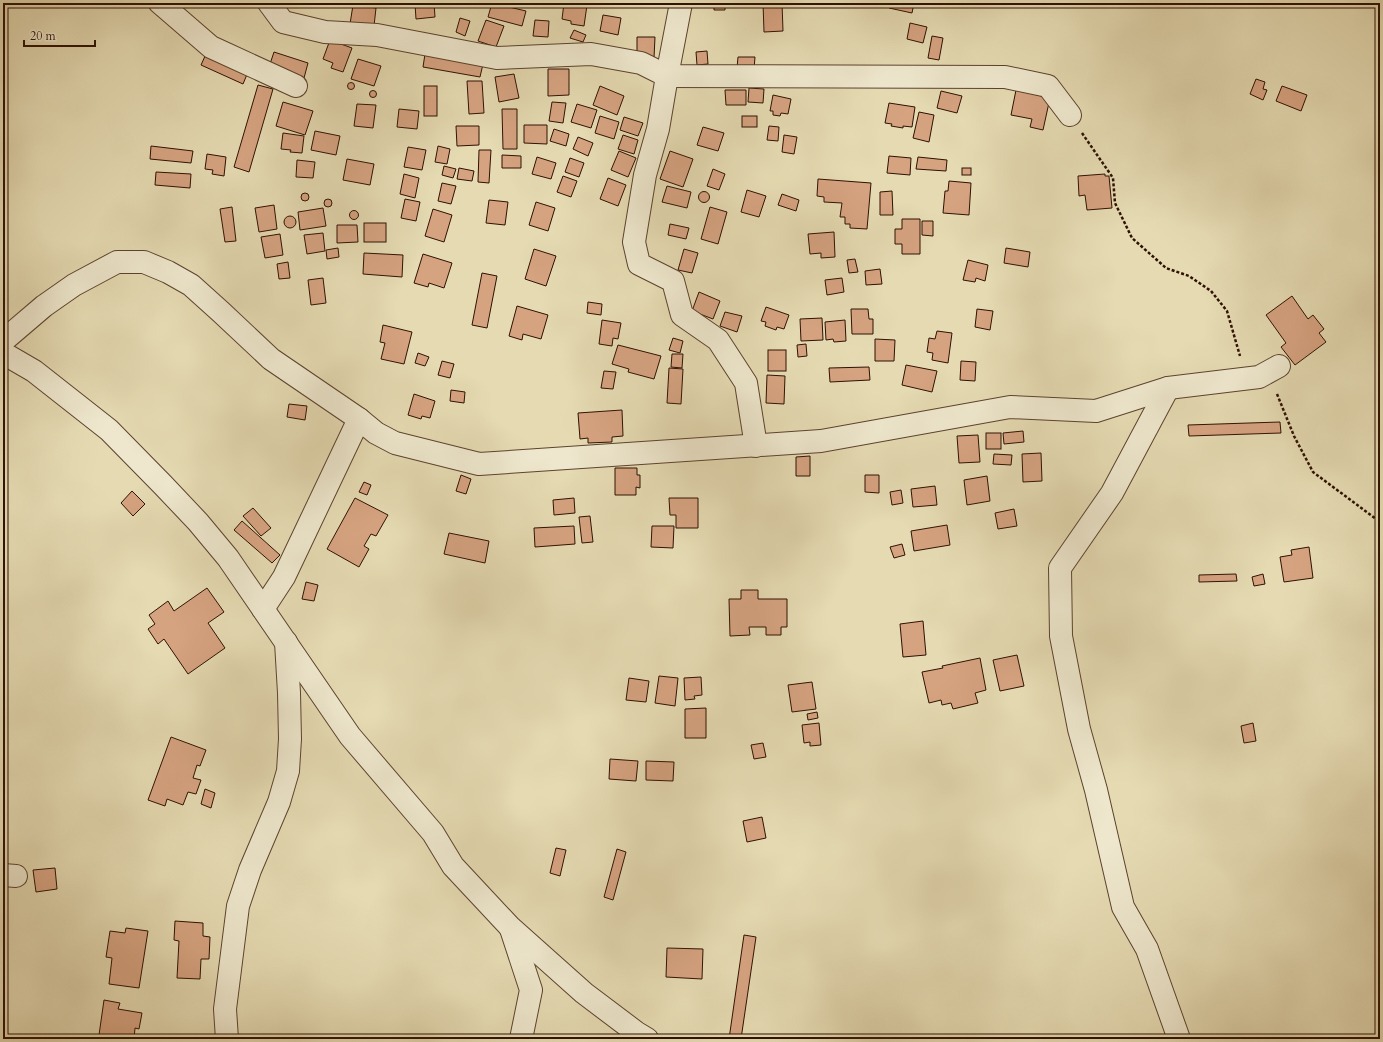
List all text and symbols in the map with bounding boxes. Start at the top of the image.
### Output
scale bar [24,22,95,48]
text: 20 m [30,28,57,44]

